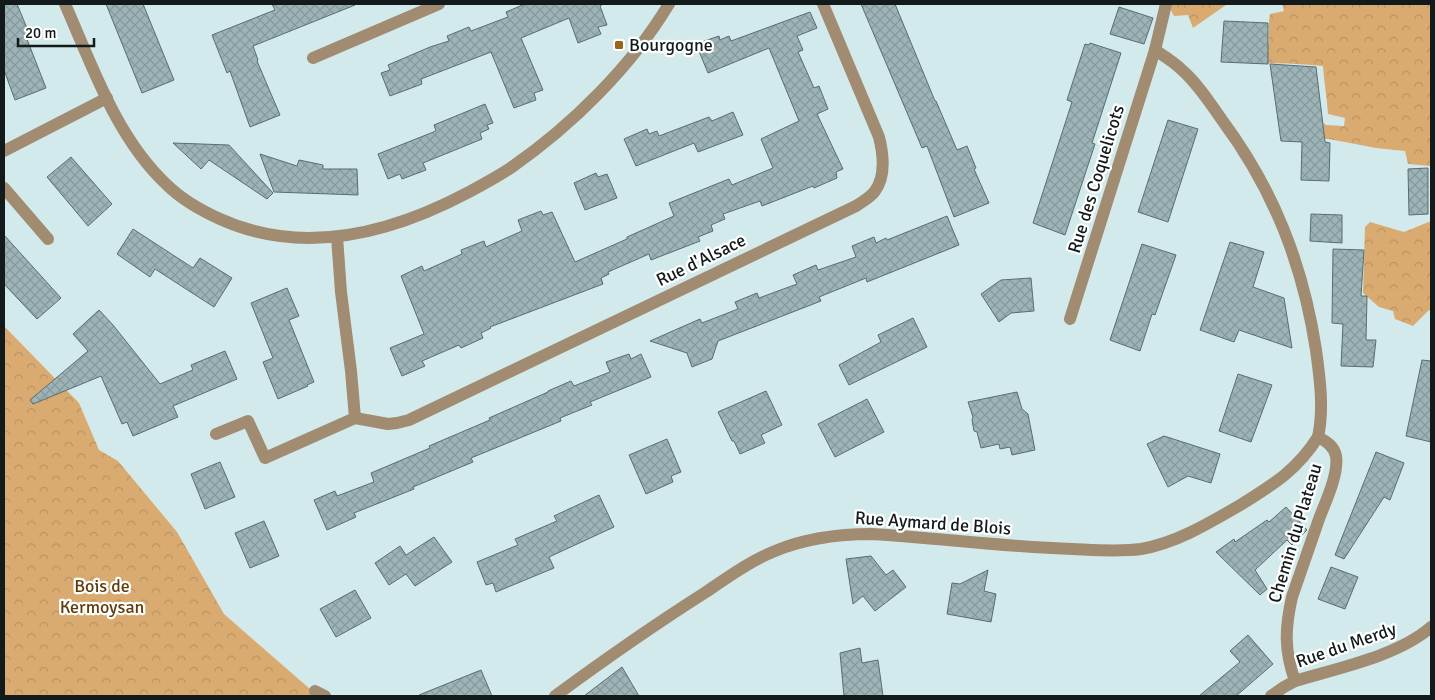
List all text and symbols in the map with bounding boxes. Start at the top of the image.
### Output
scale bar [18,15,94,47]
text: 20 m [25,24,56,42]
place label: Bourgogne [629,34,713,56]
marker: Bourgogne [613,39,625,51]
street label: Rue des Coquelicots [1063,102,1129,256]
street label: Rue d'Alsace [653,229,749,291]
street label: Chemin du Plateau [1263,461,1327,605]
street label: Rue Aymard de Blois [854,507,1012,539]
park label: Bois de Kermoysan [60,575,144,618]
street label: Rue du Merdy [1293,617,1400,672]

